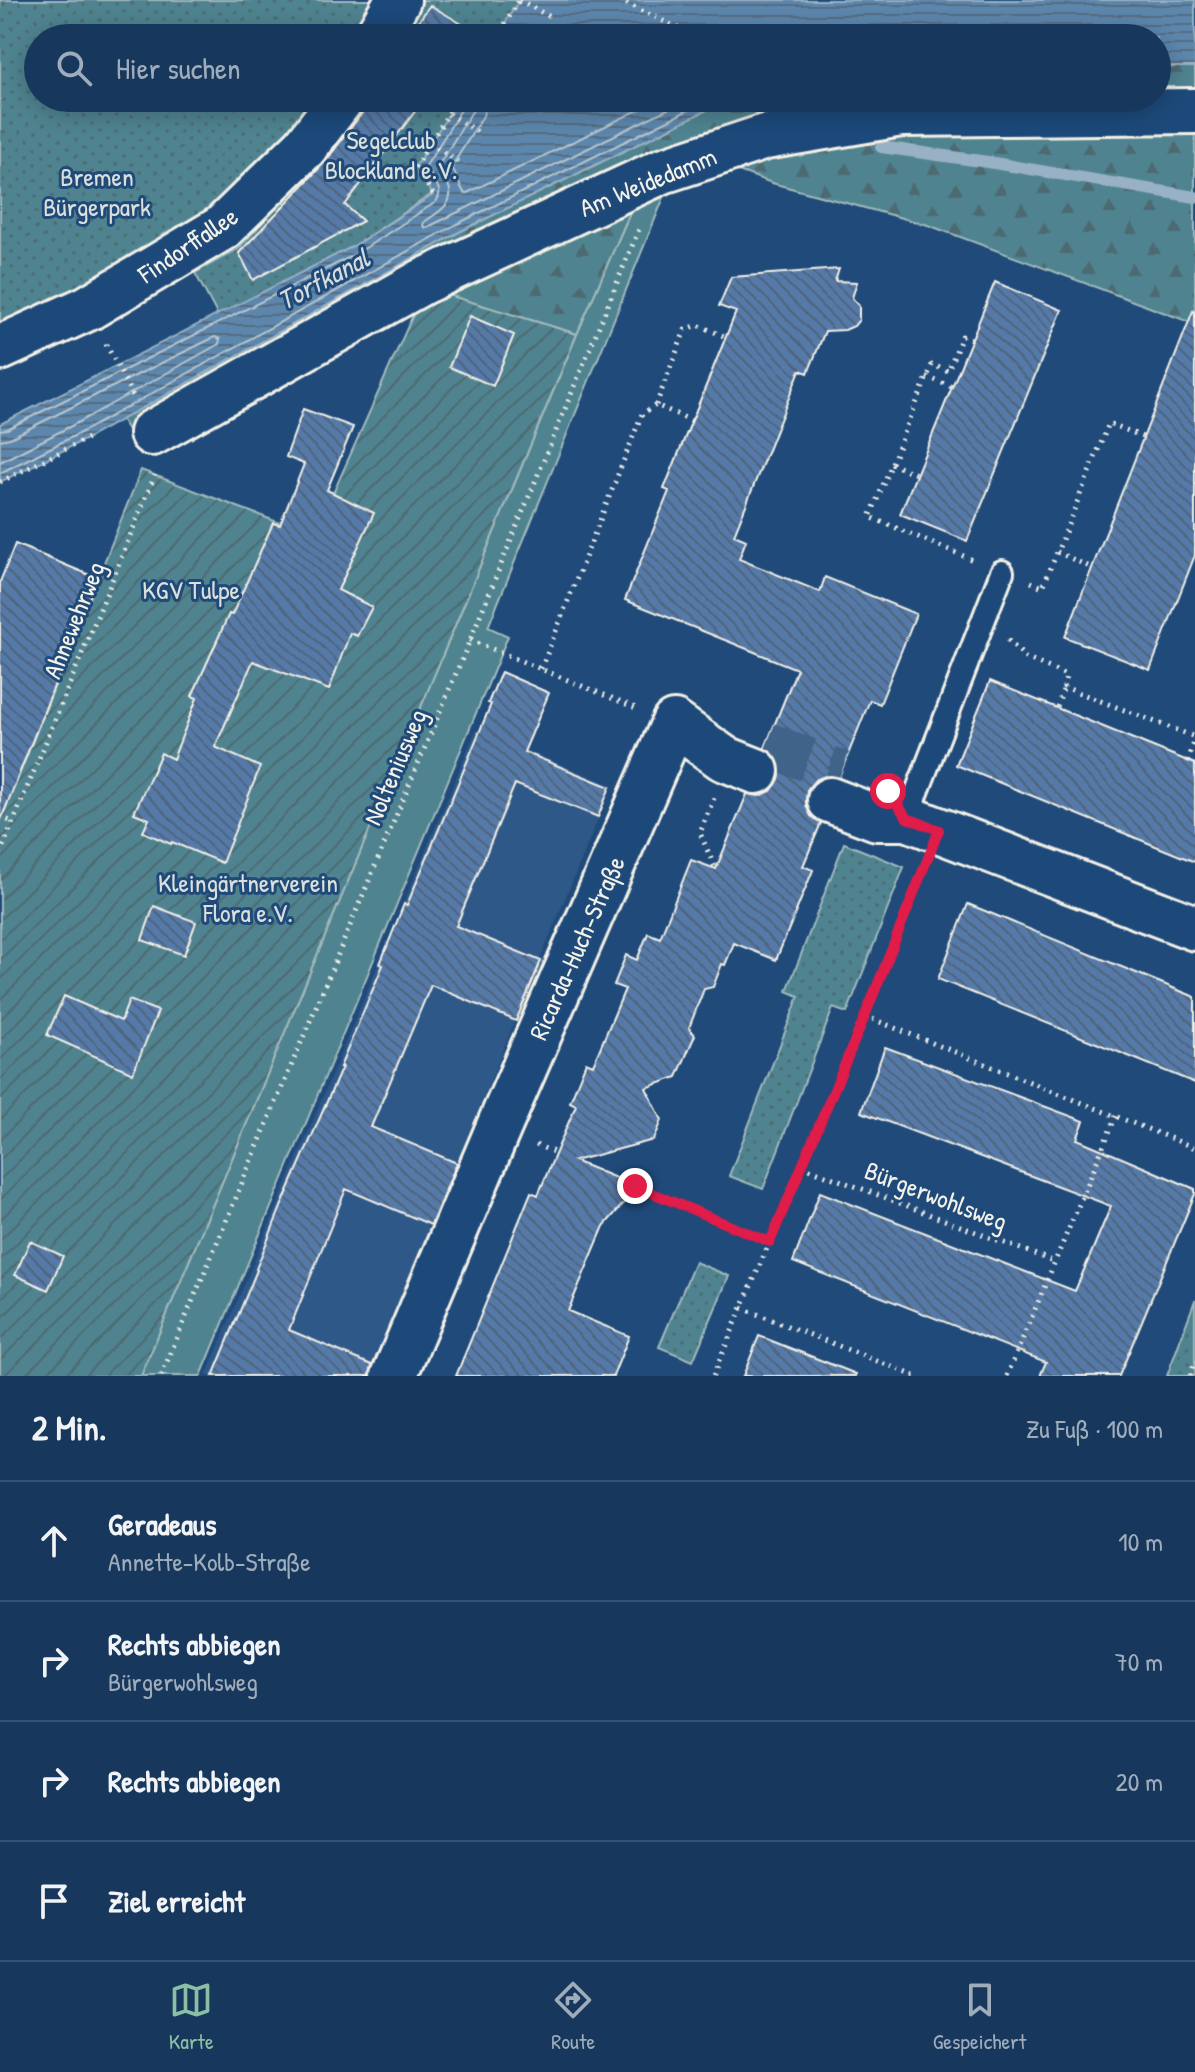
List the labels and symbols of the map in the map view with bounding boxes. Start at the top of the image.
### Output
park label: Segelclub Blockland e.V. [325,122,457,187]
street label: Am Weidedamm [574,138,721,225]
park label: Bremen Bürgerpark [43,159,151,224]
street label: Findorffallee [130,198,245,291]
water label: Torfkanal [270,238,377,319]
street label: Ahnewehrweg [34,556,113,683]
park label: KGV Tulpe [142,572,240,607]
street label: Nolteniusweg [355,704,435,830]
route start [870,773,906,809]
street label: Ricarda-Huch-Straße [520,850,633,1045]
park label: Kleingärtnerverein Flora e.V. [158,865,338,930]
street label: Bürgerwohlsweg [860,1152,1012,1239]
route end [617,1168,653,1204]

